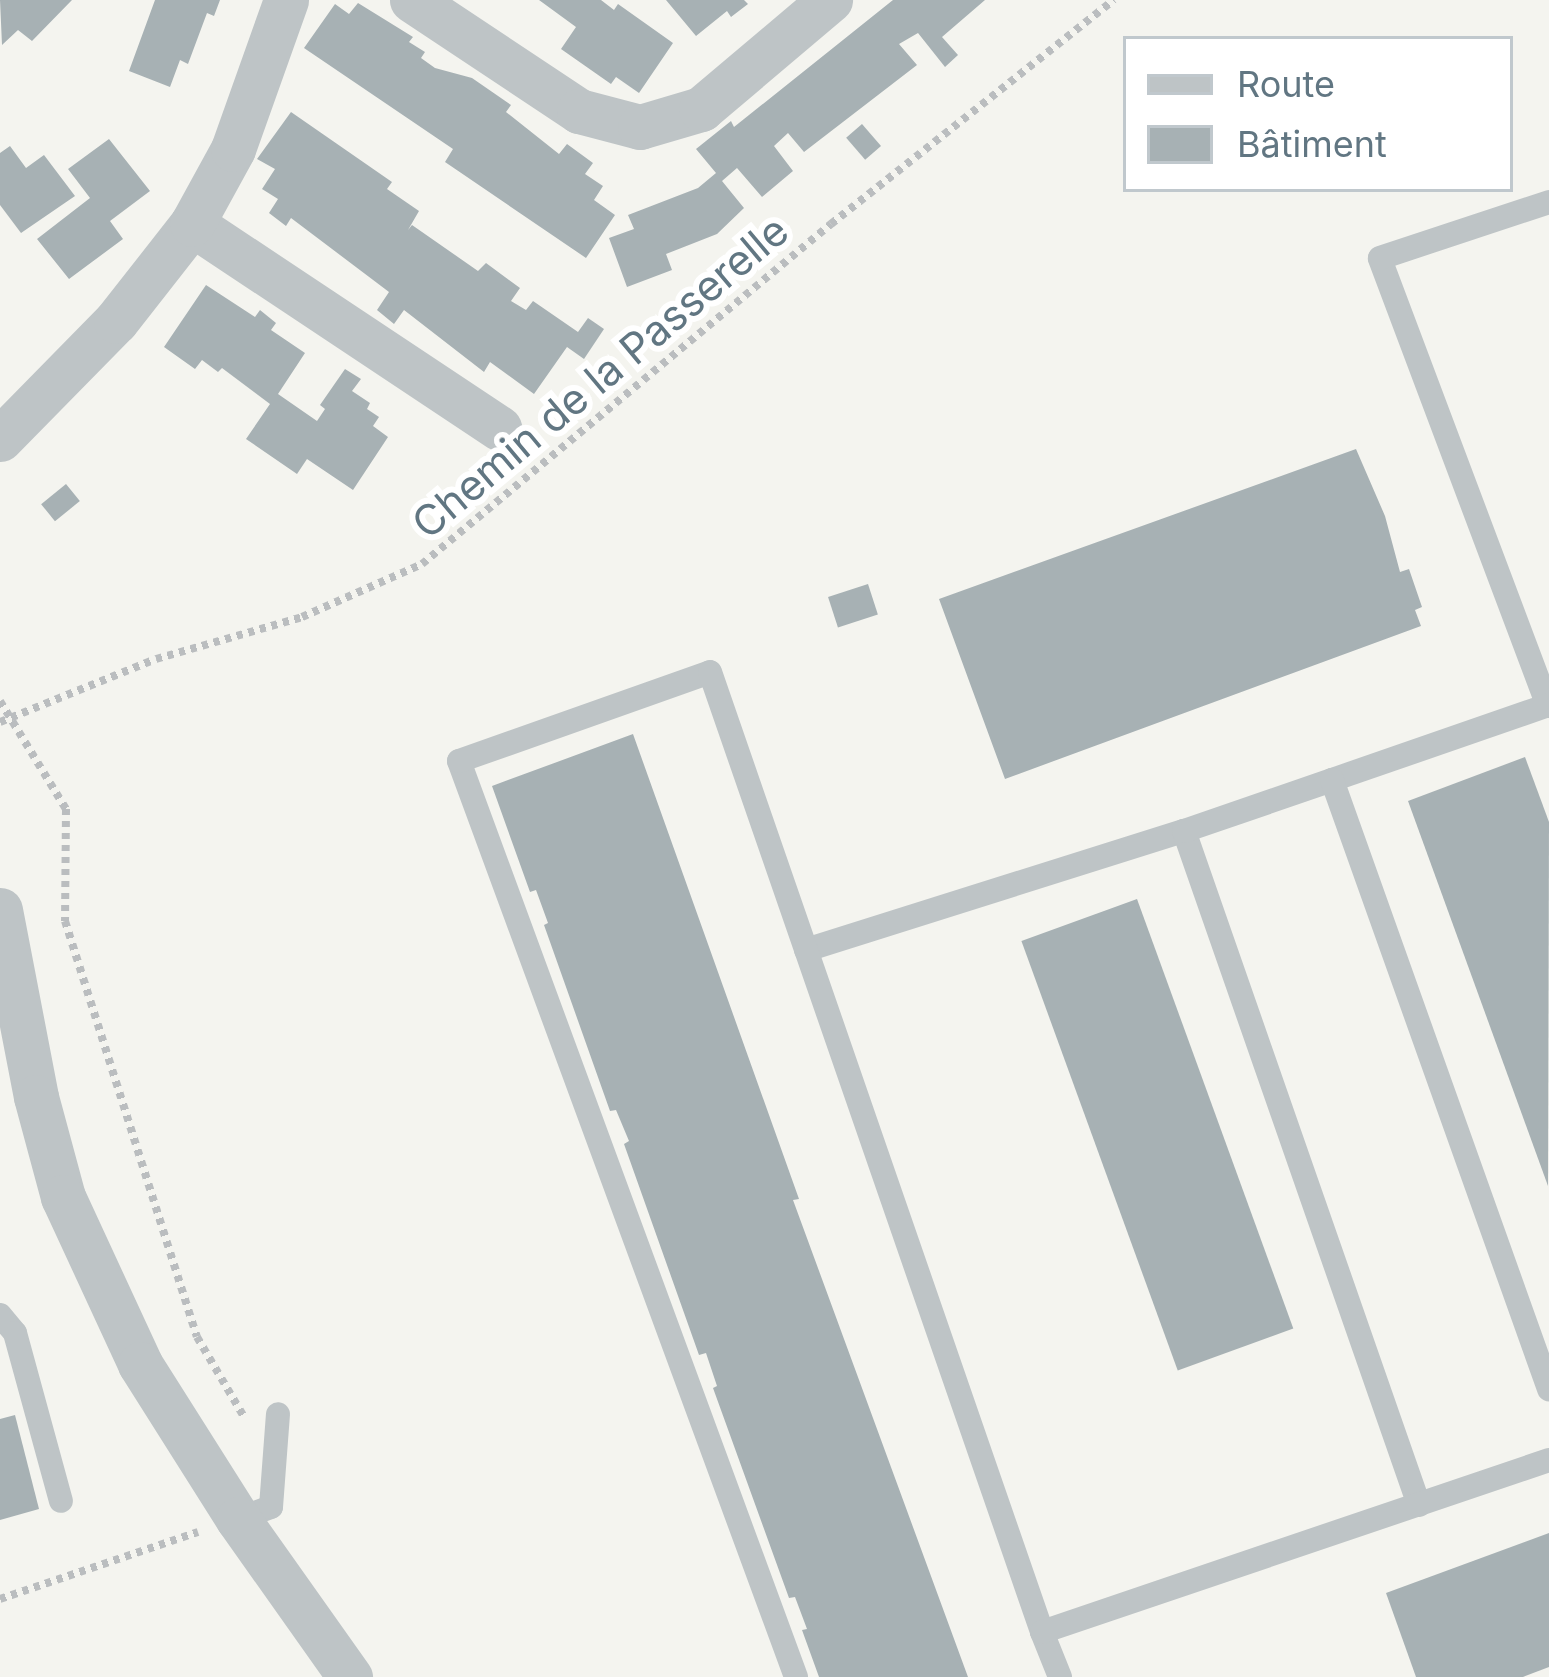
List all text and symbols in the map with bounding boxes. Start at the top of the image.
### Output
legend [1123,36,1513,192]
text: Route [1237,62,1335,106]
text: Bâtiment [1237,122,1387,166]
street label: Chemin de la Passerelle [402,205,798,549]

